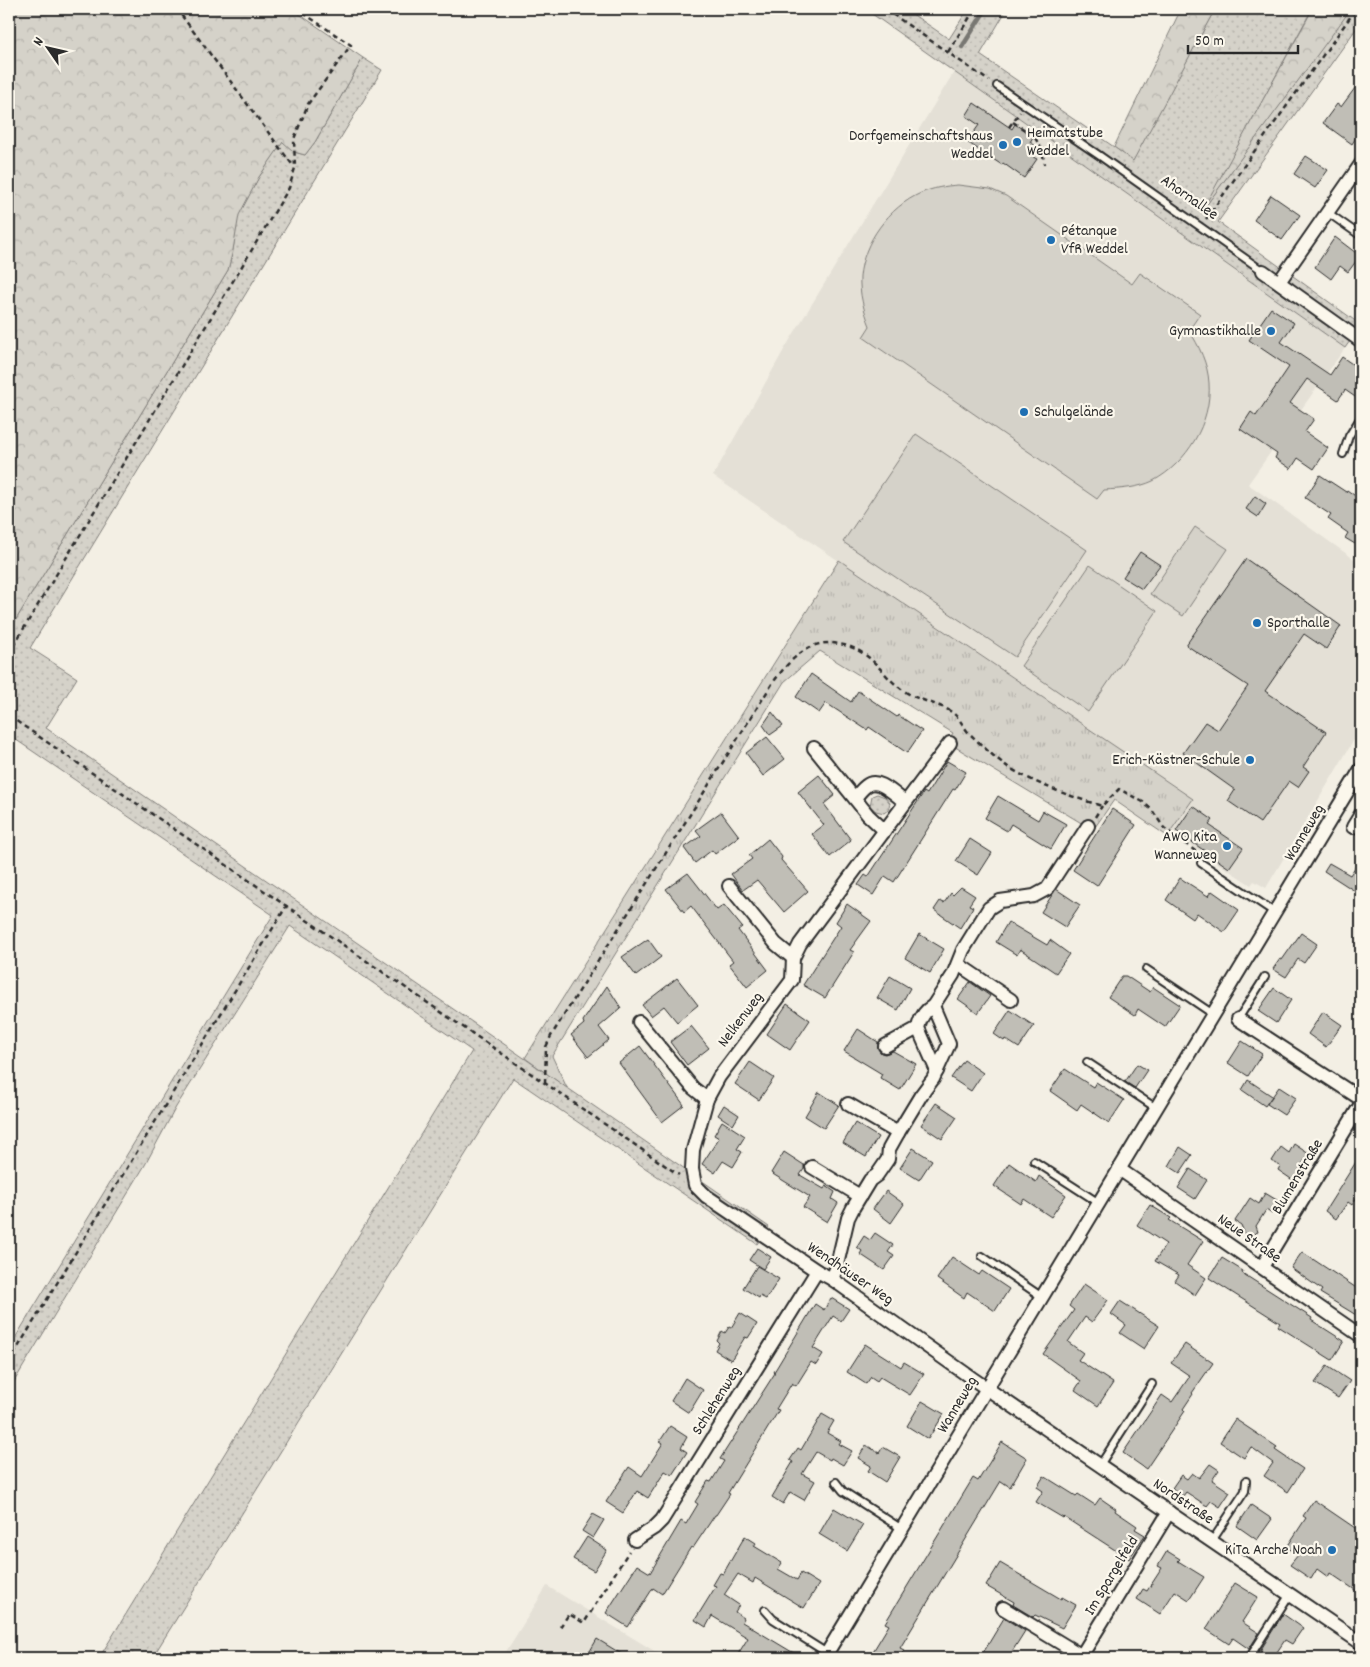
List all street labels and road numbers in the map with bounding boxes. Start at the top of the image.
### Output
street label: Ahornallee [1155,170,1223,226]
street label: Wanneweg [1279,800,1331,866]
street label: Nelkenweg [713,987,769,1053]
street label: Blumenstraße [1266,1135,1330,1219]
street label: Neue Straße [1212,1208,1286,1270]
street label: Wendhäuser Weg [802,1237,898,1311]
street label: Schlehenweg [687,1362,747,1440]
street label: Wanneweg [932,1372,984,1438]
street label: Nordstraße [1148,1473,1218,1531]
street label: Im Spargelfeld [1079,1532,1145,1620]

